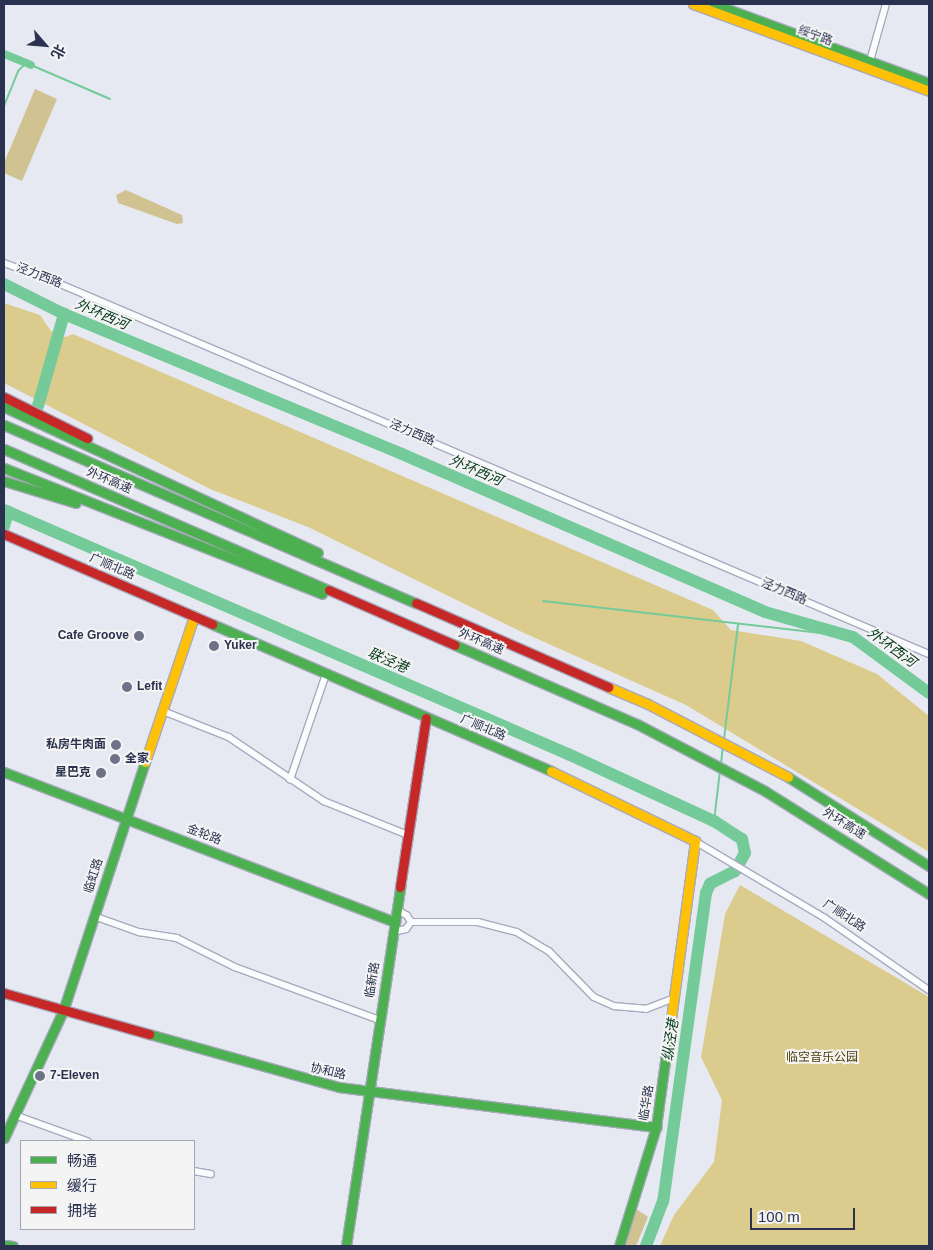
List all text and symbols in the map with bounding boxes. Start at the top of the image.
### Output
north arrow [20,20,70,70]
street label: 绥宁路 [796,23,834,49]
text: 北 [48,42,69,62]
street label: 泾力西路 [14,261,64,291]
water label: 外环西河 [73,295,131,333]
street label: 泾力西路 [387,417,437,449]
water label: 外环西河 [447,451,505,489]
street label: 外环高速 [84,465,134,497]
street label: 广顺北路 [87,551,137,583]
street label: 泾力西路 [759,576,809,608]
water label: 外环西河 [864,624,920,670]
street label: 外环高速 [456,626,506,658]
place label: Cafe Groove [58,629,129,643]
marker: Cafe Groove [133,630,145,642]
place label: Yuker [224,639,257,653]
marker: Yuker [208,640,220,652]
water label: 联泾港 [365,644,411,676]
place label: Lefit [137,680,162,694]
marker: Lefit [121,681,133,693]
street label: 广顺北路 [458,712,508,744]
place label: 私房牛肉面 [46,738,106,752]
marker: 私房牛肉面 [110,739,122,751]
place label: 全家 [125,752,149,766]
marker: 全家 [109,753,121,765]
place label: 星巴克 [55,766,91,780]
marker: 星巴克 [95,767,107,779]
street label: 外环高速 [820,805,868,843]
street label: 金轮路 [185,822,223,848]
street label: 临虹路 [82,857,106,895]
street label: 广顺北路 [820,897,868,935]
street label: 临新路 [363,961,383,999]
water label: 纵泾港 [659,1018,681,1062]
park label: 临空音乐公园 [786,1051,858,1065]
street label: 协和路 [309,1061,347,1083]
place label: 7-Eleven [50,1069,99,1083]
marker: 7-Eleven [34,1070,46,1082]
street label: 临华路 [637,1084,657,1122]
legend [20,1140,195,1230]
text: 畅通 [67,1152,97,1169]
text: 缓行 [67,1177,97,1194]
scale bar [753,1198,858,1230]
text: 拥堵 [67,1202,97,1219]
text: 100 m [758,1208,800,1225]

